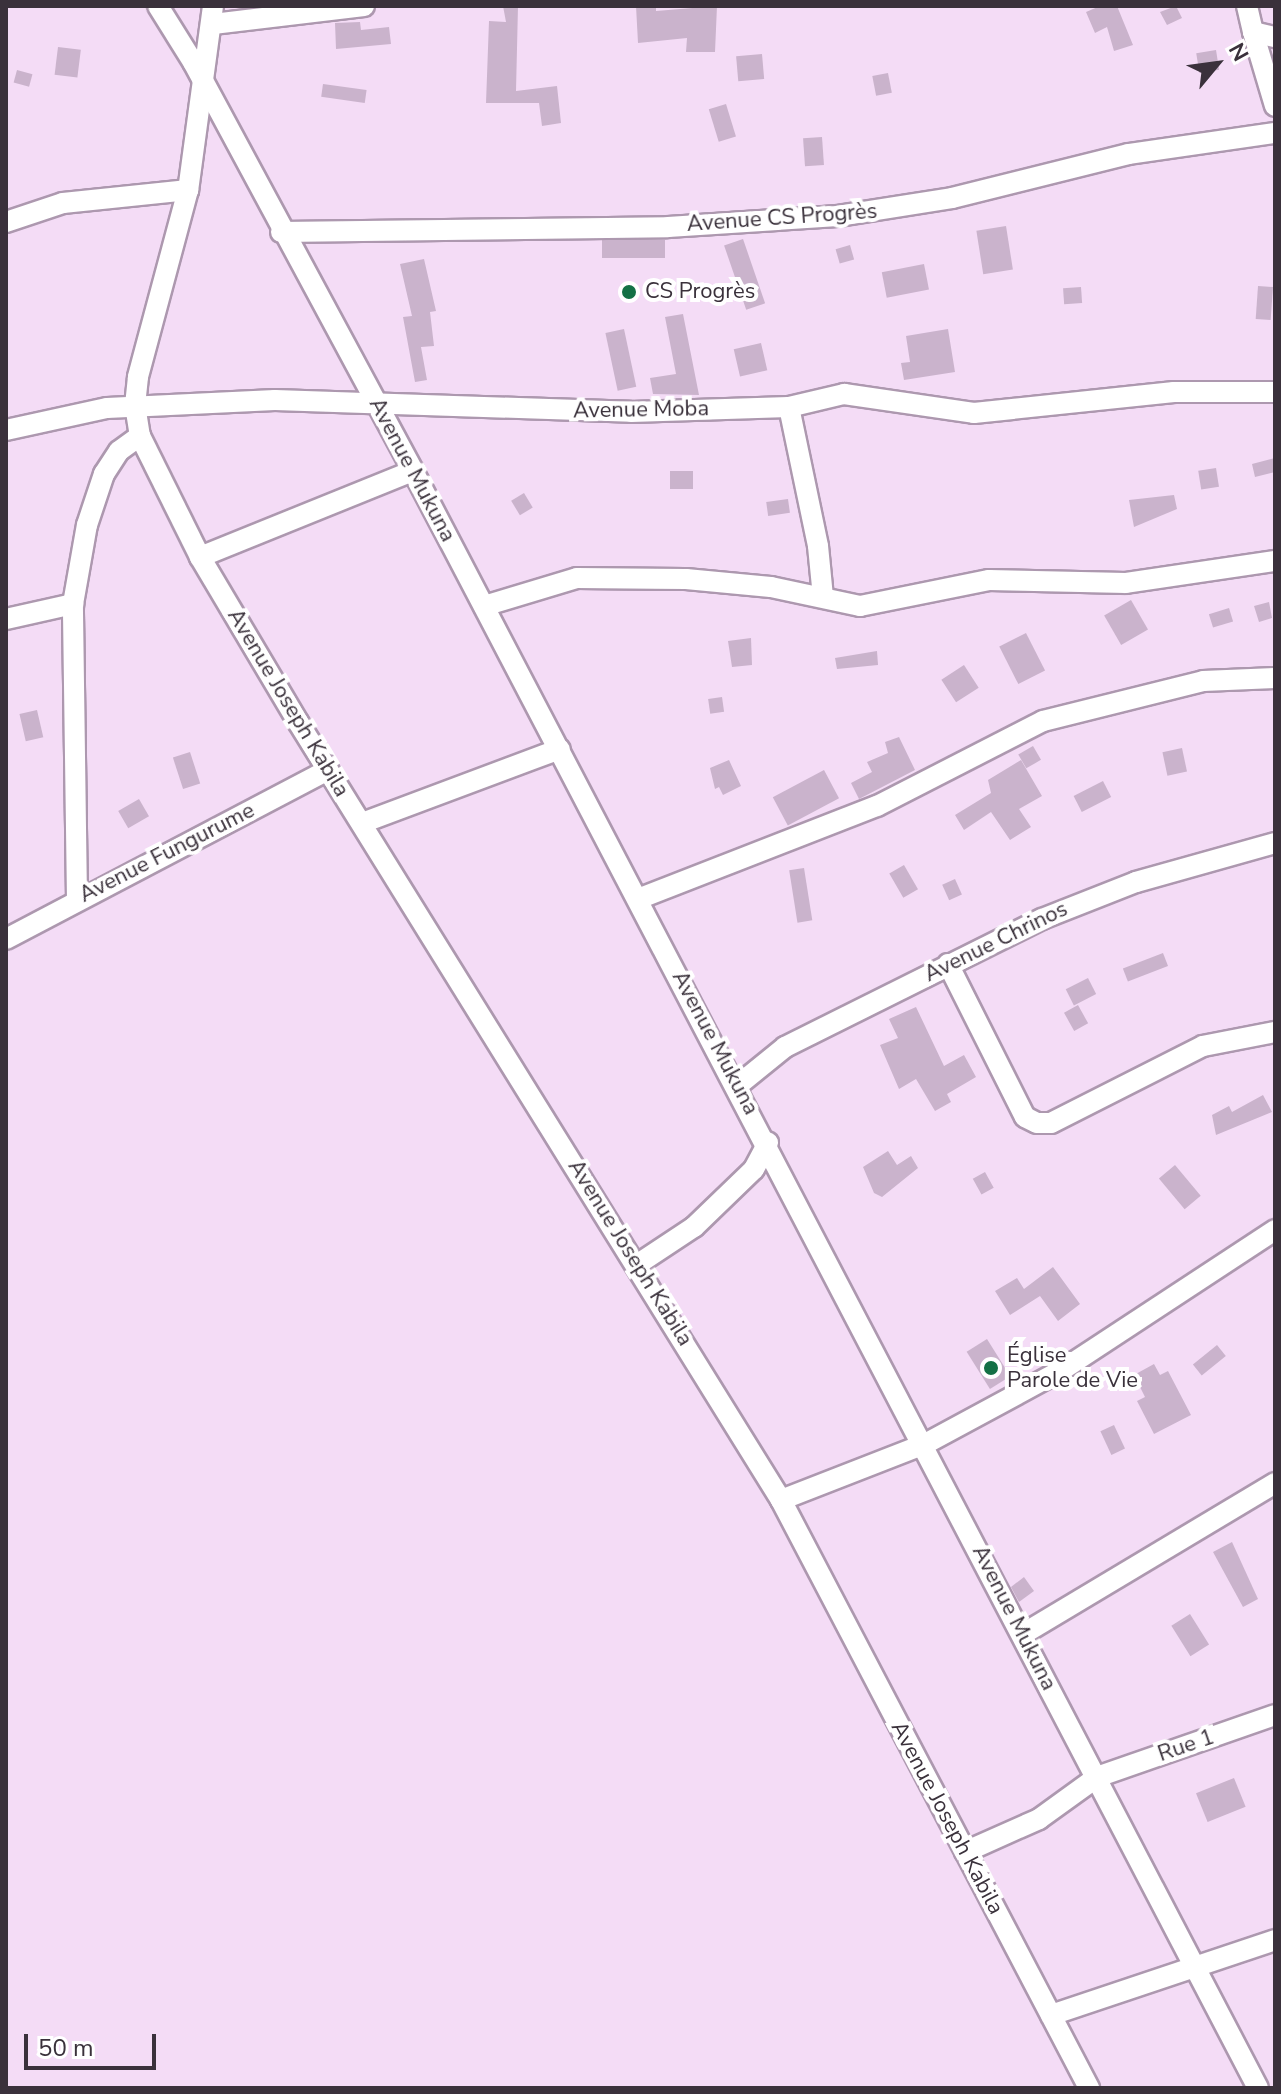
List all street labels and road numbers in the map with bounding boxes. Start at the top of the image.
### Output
street label: Avenue CS Progrès [686,198,878,238]
street label: Avenue Mukuna [363,394,461,546]
street label: Avenue Moba [573,396,709,424]
street label: Avenue Joseph Kabila [221,604,355,802]
street label: Avenue Fungurume [75,797,259,909]
street label: Avenue Chrinos [920,896,1072,988]
street label: Avenue Mukuna [666,967,764,1119]
street label: Avenue Joseph Kabila [562,1155,698,1351]
street label: Avenue Mukuna [966,1541,1062,1695]
street label: Avenue Joseph Kabila [885,1717,1009,1919]
street label: Rue 1 [1154,1724,1218,1768]

